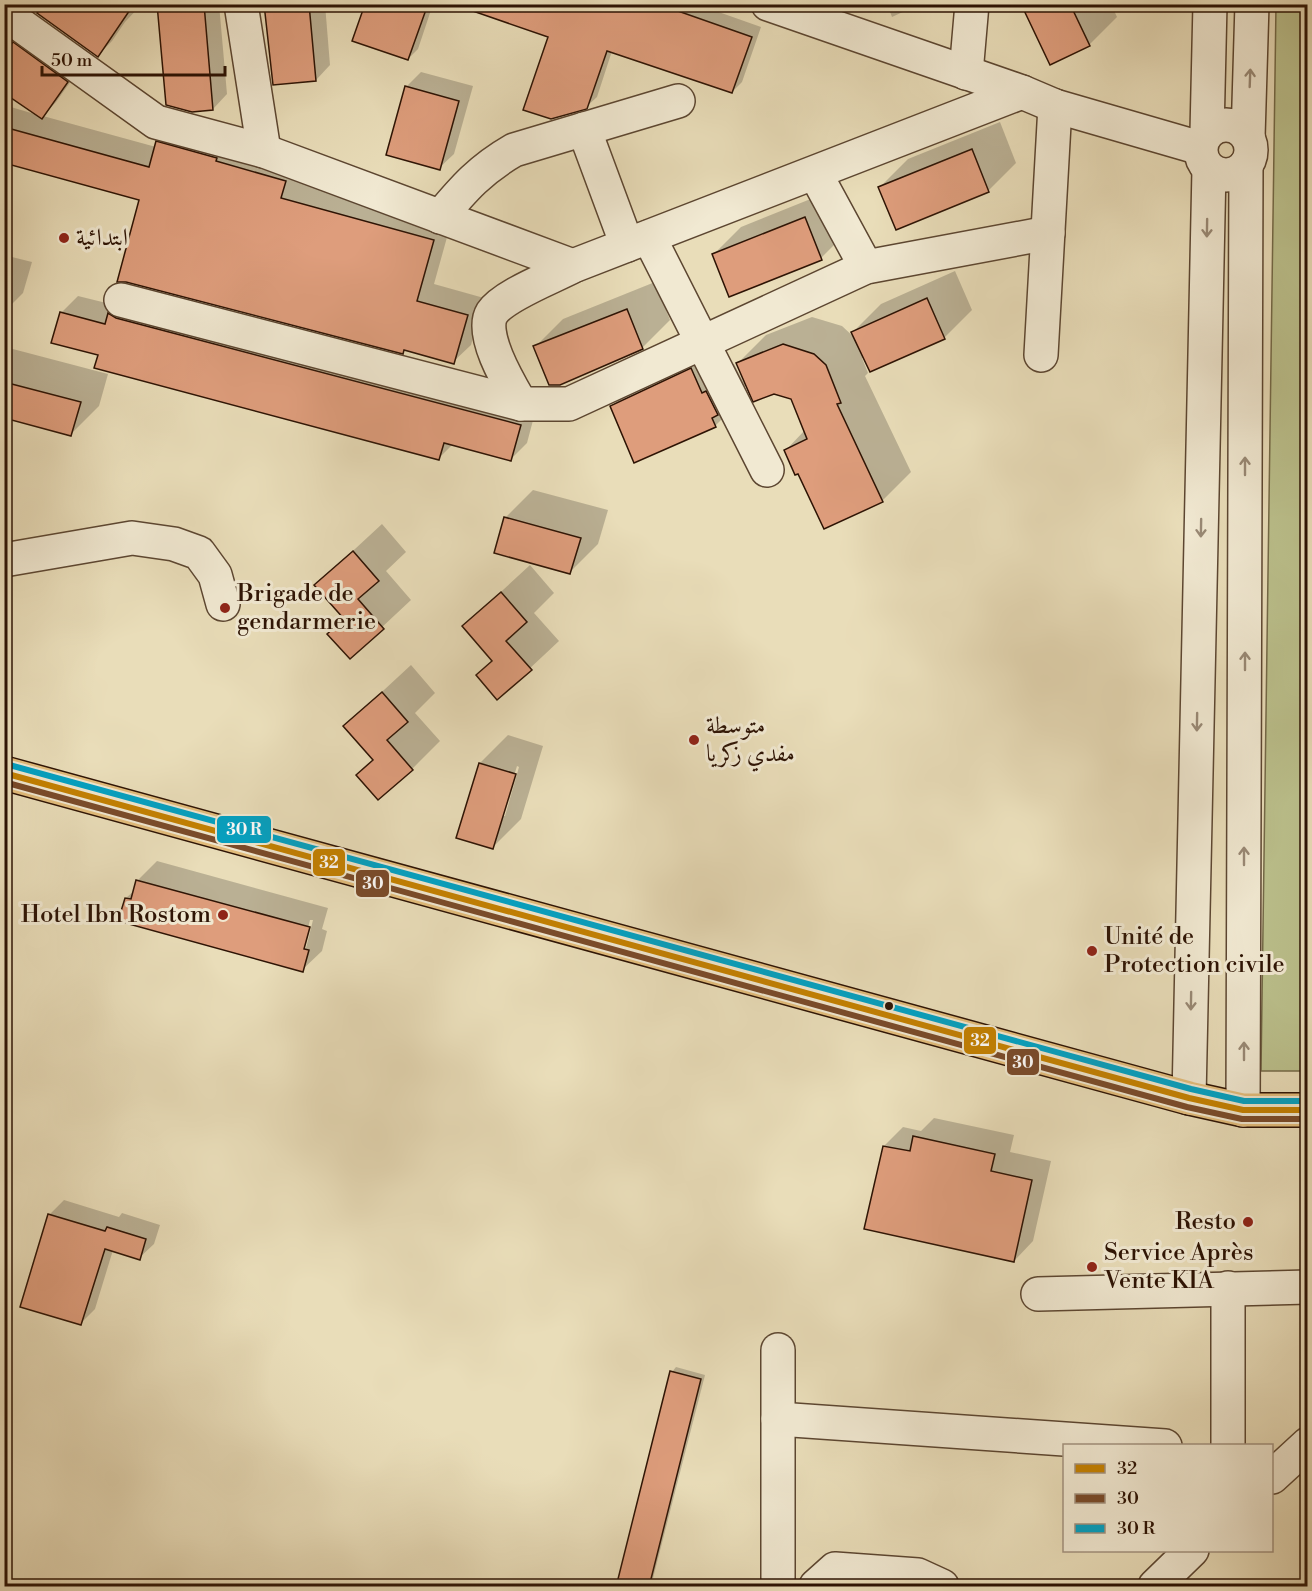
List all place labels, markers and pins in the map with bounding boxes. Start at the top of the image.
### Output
place label: ابتدائية [76,223,128,253]
marker: ابتدائية [57,231,71,245]
place label: Brigade de gendarmerie [236,579,376,637]
marker: Brigade de gendarmerie [218,601,232,615]
place label: متوسطة مفدي زكريا [706,711,795,772]
marker: متوسطة مفدي زكريا [687,733,701,747]
place label: Hotel Ibn Rostom [21,900,211,930]
marker: Hotel Ibn Rostom [216,908,230,922]
place label: Unité de Protection civile [1104,922,1285,980]
marker: Unité de Protection civile [1085,944,1099,958]
unlabelled marker [883,1000,895,1012]
place label: Resto [1175,1207,1236,1237]
marker: Resto [1241,1215,1255,1229]
place label: Service Après Vente KIA [1103,1238,1253,1296]
marker: Service Après Vente KIA [1085,1260,1099,1274]

